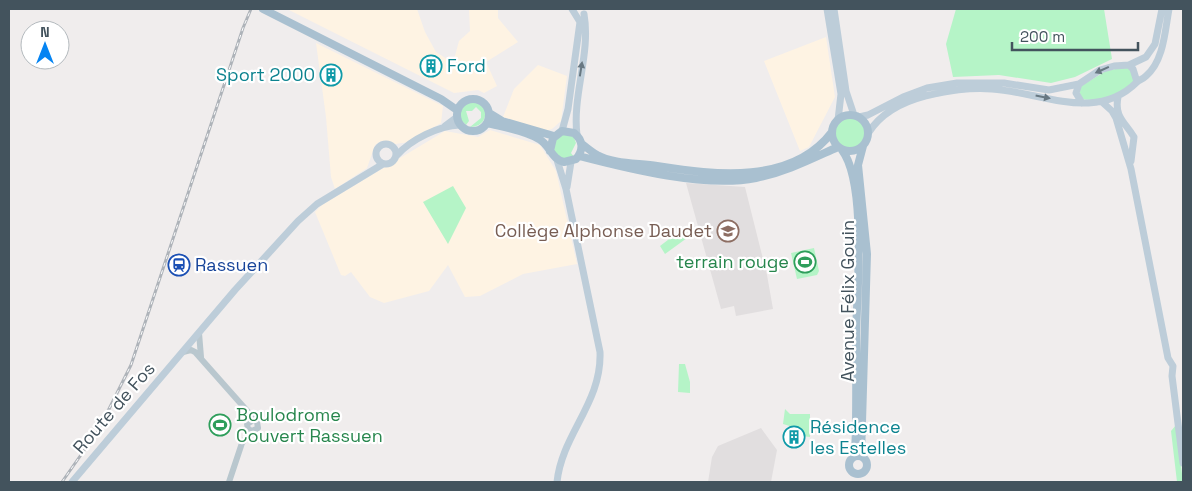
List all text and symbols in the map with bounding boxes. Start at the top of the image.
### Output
north arrow [20,20,70,70]
scale bar [1012,20,1138,52]
text: N [40,23,50,41]
text: 200 m [1020,27,1065,46]
building icon: Ford [419,54,443,78]
place label: Ford [447,54,486,77]
one-way arrow [577,61,585,77]
place label: Sport 2000 [216,63,315,86]
building icon: Sport 2000 [319,63,343,87]
one-way arrow [1095,67,1109,75]
one-way arrow [1036,94,1052,102]
place label: Collège Alphonse Daudet [495,219,712,242]
school or university icon: Collège Alphonse Daudet [716,219,740,243]
street label: Avenue Félix Gouin [836,220,859,382]
place label: terrain rouge [676,250,789,273]
sports icon: terrain rouge [793,250,817,274]
station icon: Rassuen [167,253,191,277]
place label: Rassuen [195,253,268,276]
street label: Route de Fos [68,357,160,458]
place label: Boulodrome Couvert Rassuen [236,403,383,447]
sports icon: Boulodrome Couvert Rassuen [208,413,232,437]
place label: Résidence les Estelles [810,415,906,459]
building icon: Résidence les Estelles [782,425,806,449]

